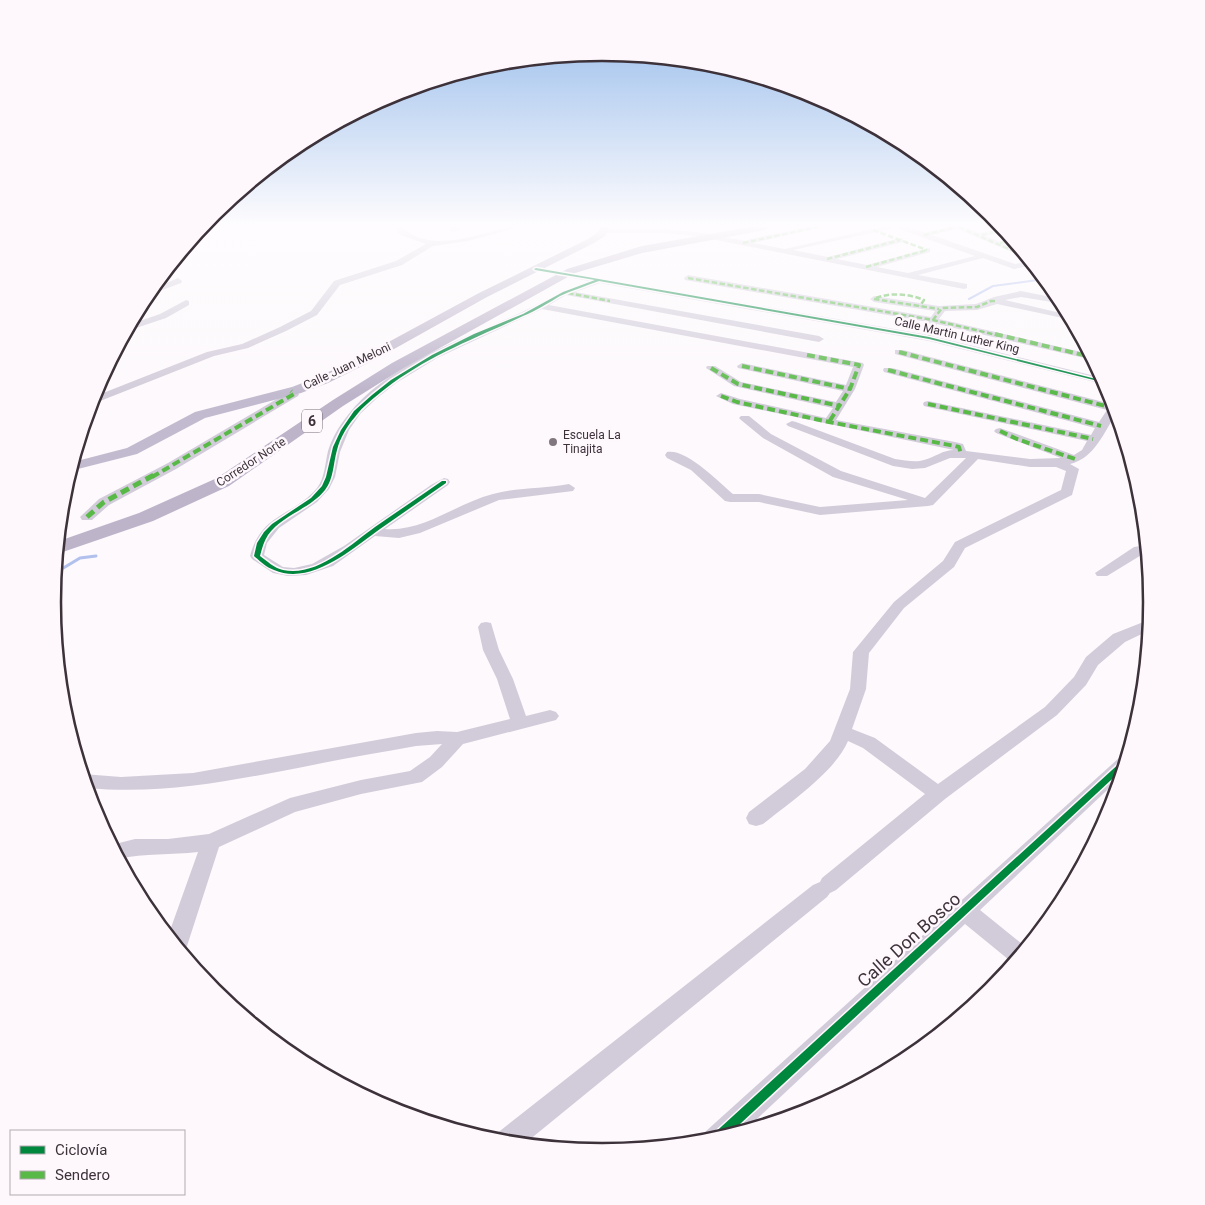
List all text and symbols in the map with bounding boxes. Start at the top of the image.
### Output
street label: Calle Martin Luther King [893,314,1021,356]
street label: Calle Juan Meloni [301,340,393,392]
road number: 6 [302,410,322,432]
place label: Escuela La Tinajita [563,428,621,456]
street label: Corredor Norte [214,434,288,490]
marker: Escuela La Tinajita [547,436,559,448]
street label: Calle Don Bosco [853,888,964,991]
legend [10,1130,185,1195]
text: Ciclovía [55,1141,108,1159]
text: Sendero [55,1166,110,1184]

